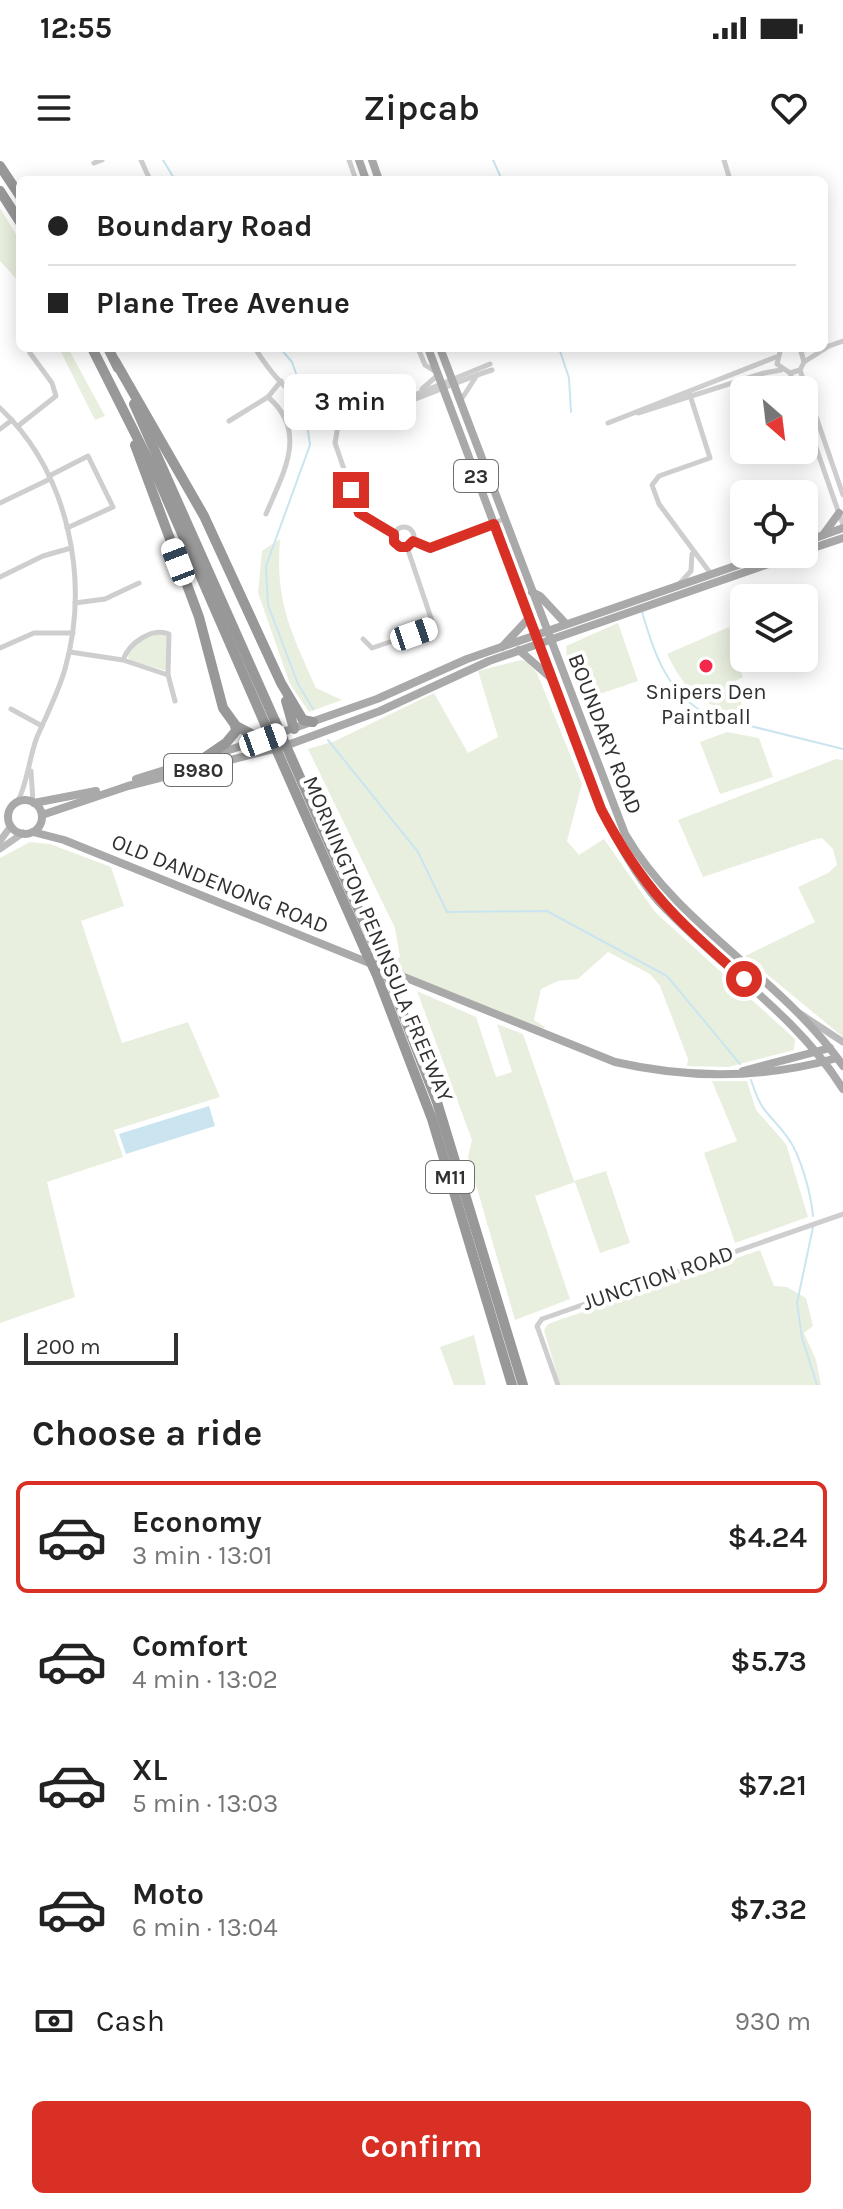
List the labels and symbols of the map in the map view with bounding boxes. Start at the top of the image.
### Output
callout: 3 min [285,374,417,430]
north arrow [730,376,818,464]
road number: 23 [454,460,498,492]
route end [333,472,369,508]
car [158,535,198,589]
car [387,615,441,653]
street label: BOUNDARY ROAD [562,650,648,818]
marker: Snipers Den Paintball [697,657,715,675]
place label: Snipers Den Paintball [645,679,767,730]
car [236,721,290,759]
road number: B980 [164,754,232,786]
street label: MORNINGTON PENINSULA FREEWAY [297,772,459,1106]
street label: OLD DANDENONG ROAD [108,829,332,939]
route start [726,961,762,997]
road number: M11 [426,1161,474,1193]
street label: JUNCTION ROAD [579,1240,737,1316]
scale bar [24,1329,178,1365]

